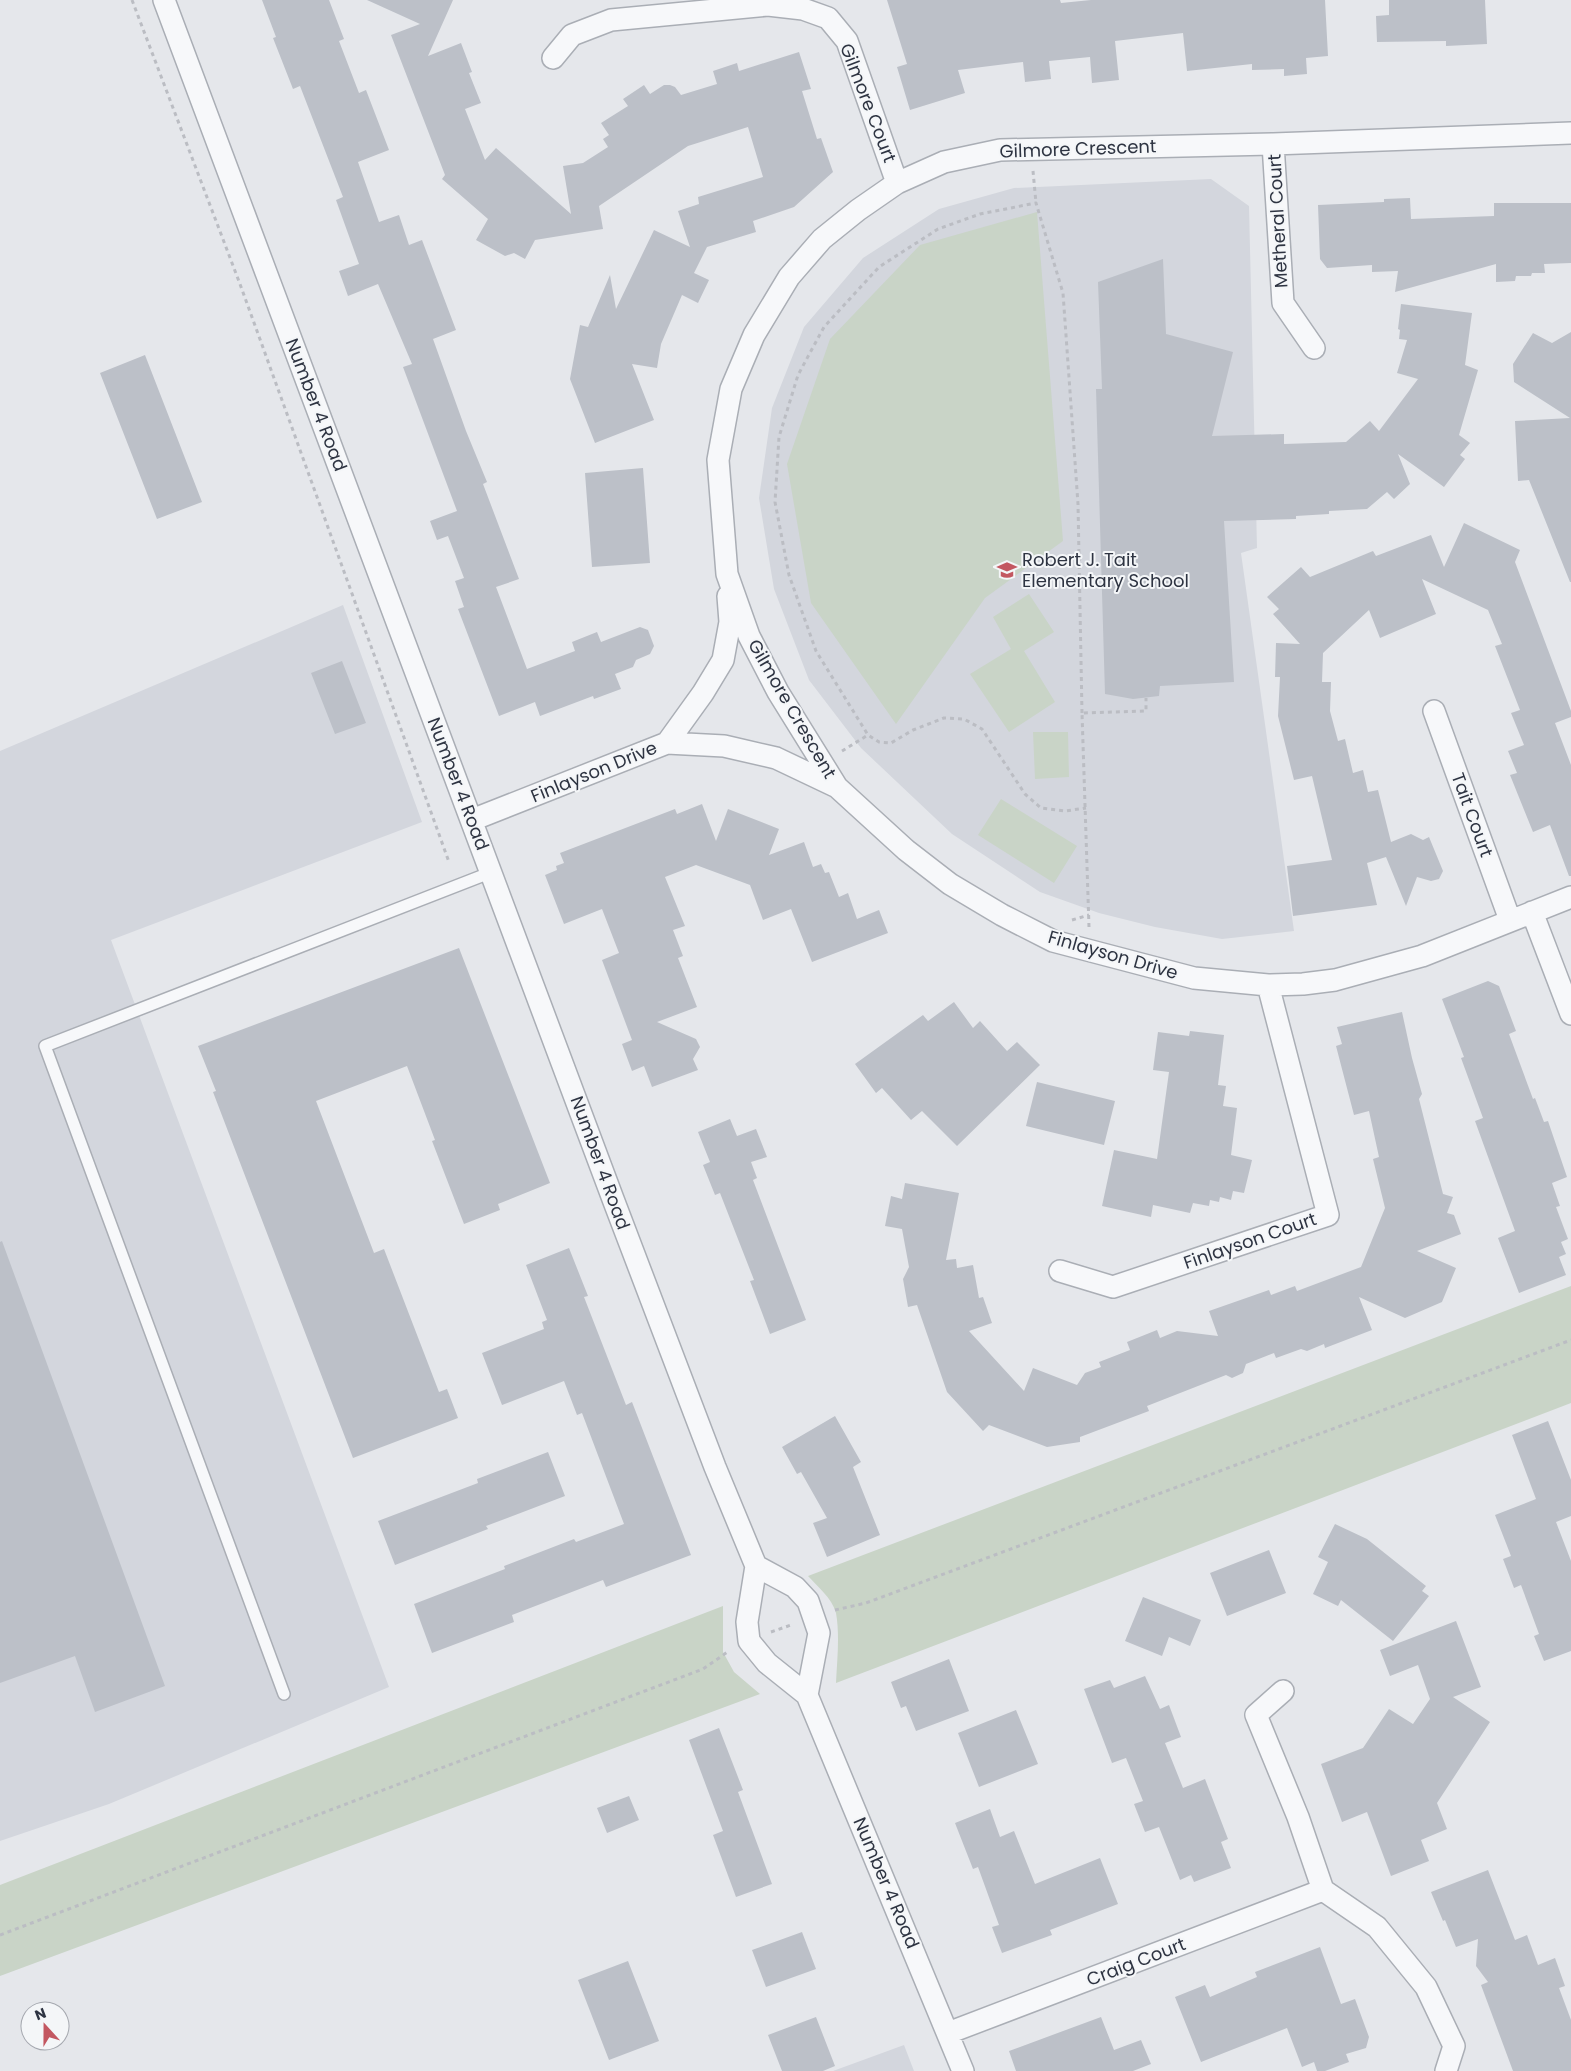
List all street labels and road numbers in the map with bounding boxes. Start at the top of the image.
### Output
street label: Gilmore Court [834,40,903,166]
street label: Gilmore Crescent [999,133,1157,164]
street label: Metheral Court [1262,153,1293,289]
street label: Number 4 Road [280,335,353,475]
street label: Gilmore Crescent [742,635,842,783]
street label: Number 4 Road [422,714,495,854]
street label: Finlayson Drive [527,735,661,808]
street label: Tait Court [1446,769,1499,860]
street label: Finlayson Drive [1045,924,1181,985]
street label: Number 4 Road [565,1093,636,1233]
street label: Finlayson Court [1180,1206,1320,1275]
street label: Number 4 Road [848,1813,925,1952]
street label: Craig Court [1083,1931,1189,1992]

